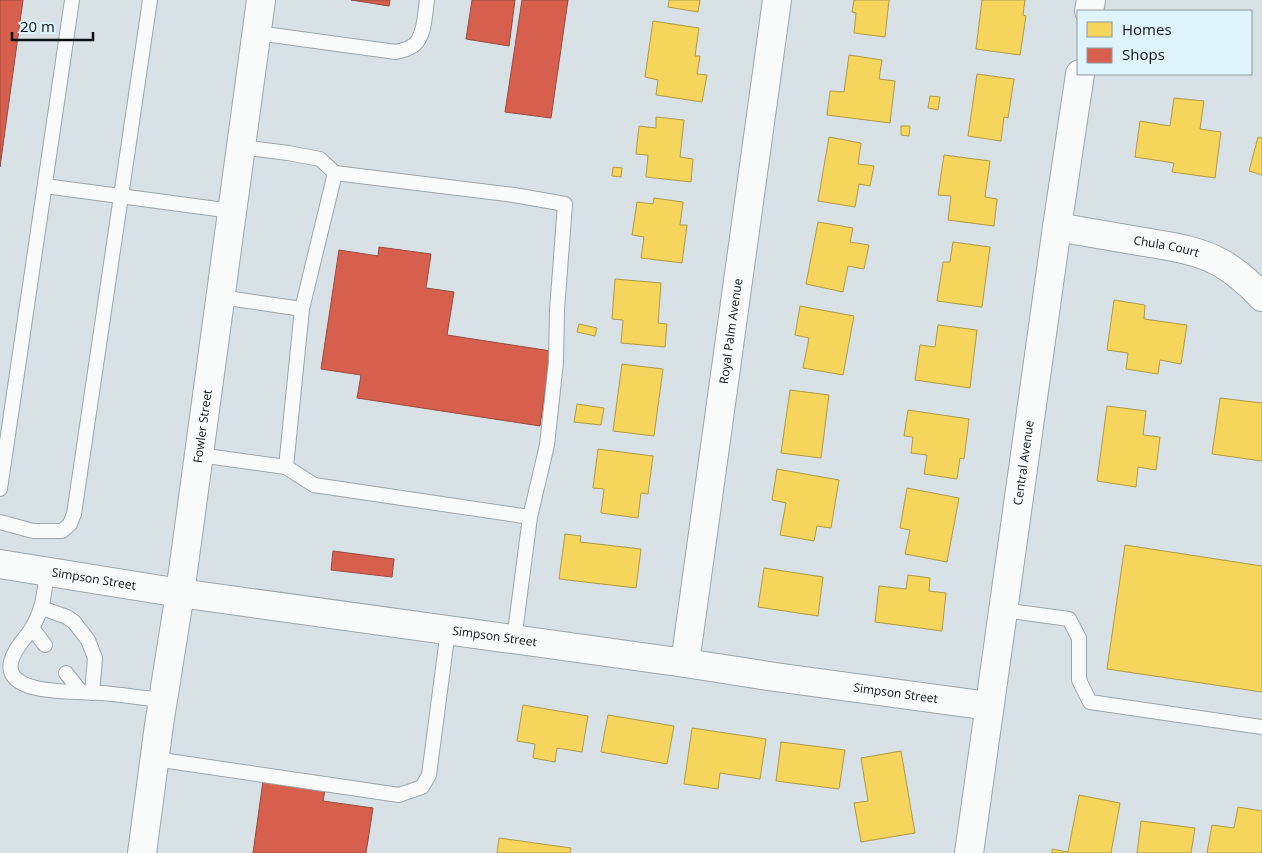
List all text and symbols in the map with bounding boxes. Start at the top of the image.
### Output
scale bar [12,10,94,42]
legend [1077,10,1252,75]
text: 20 m [20,16,55,36]
text: Homes [1122,19,1172,39]
text: Shops [1122,44,1165,64]
street label: Chula Court [1132,231,1201,261]
street label: Royal Palm Avenue [715,277,746,385]
street label: Fowler Street [189,388,216,464]
street label: Central Avenue [1009,419,1038,506]
street label: Simpson Street [51,563,137,594]
street label: Simpson Street [451,622,538,650]
street label: Simpson Street [852,679,939,707]

